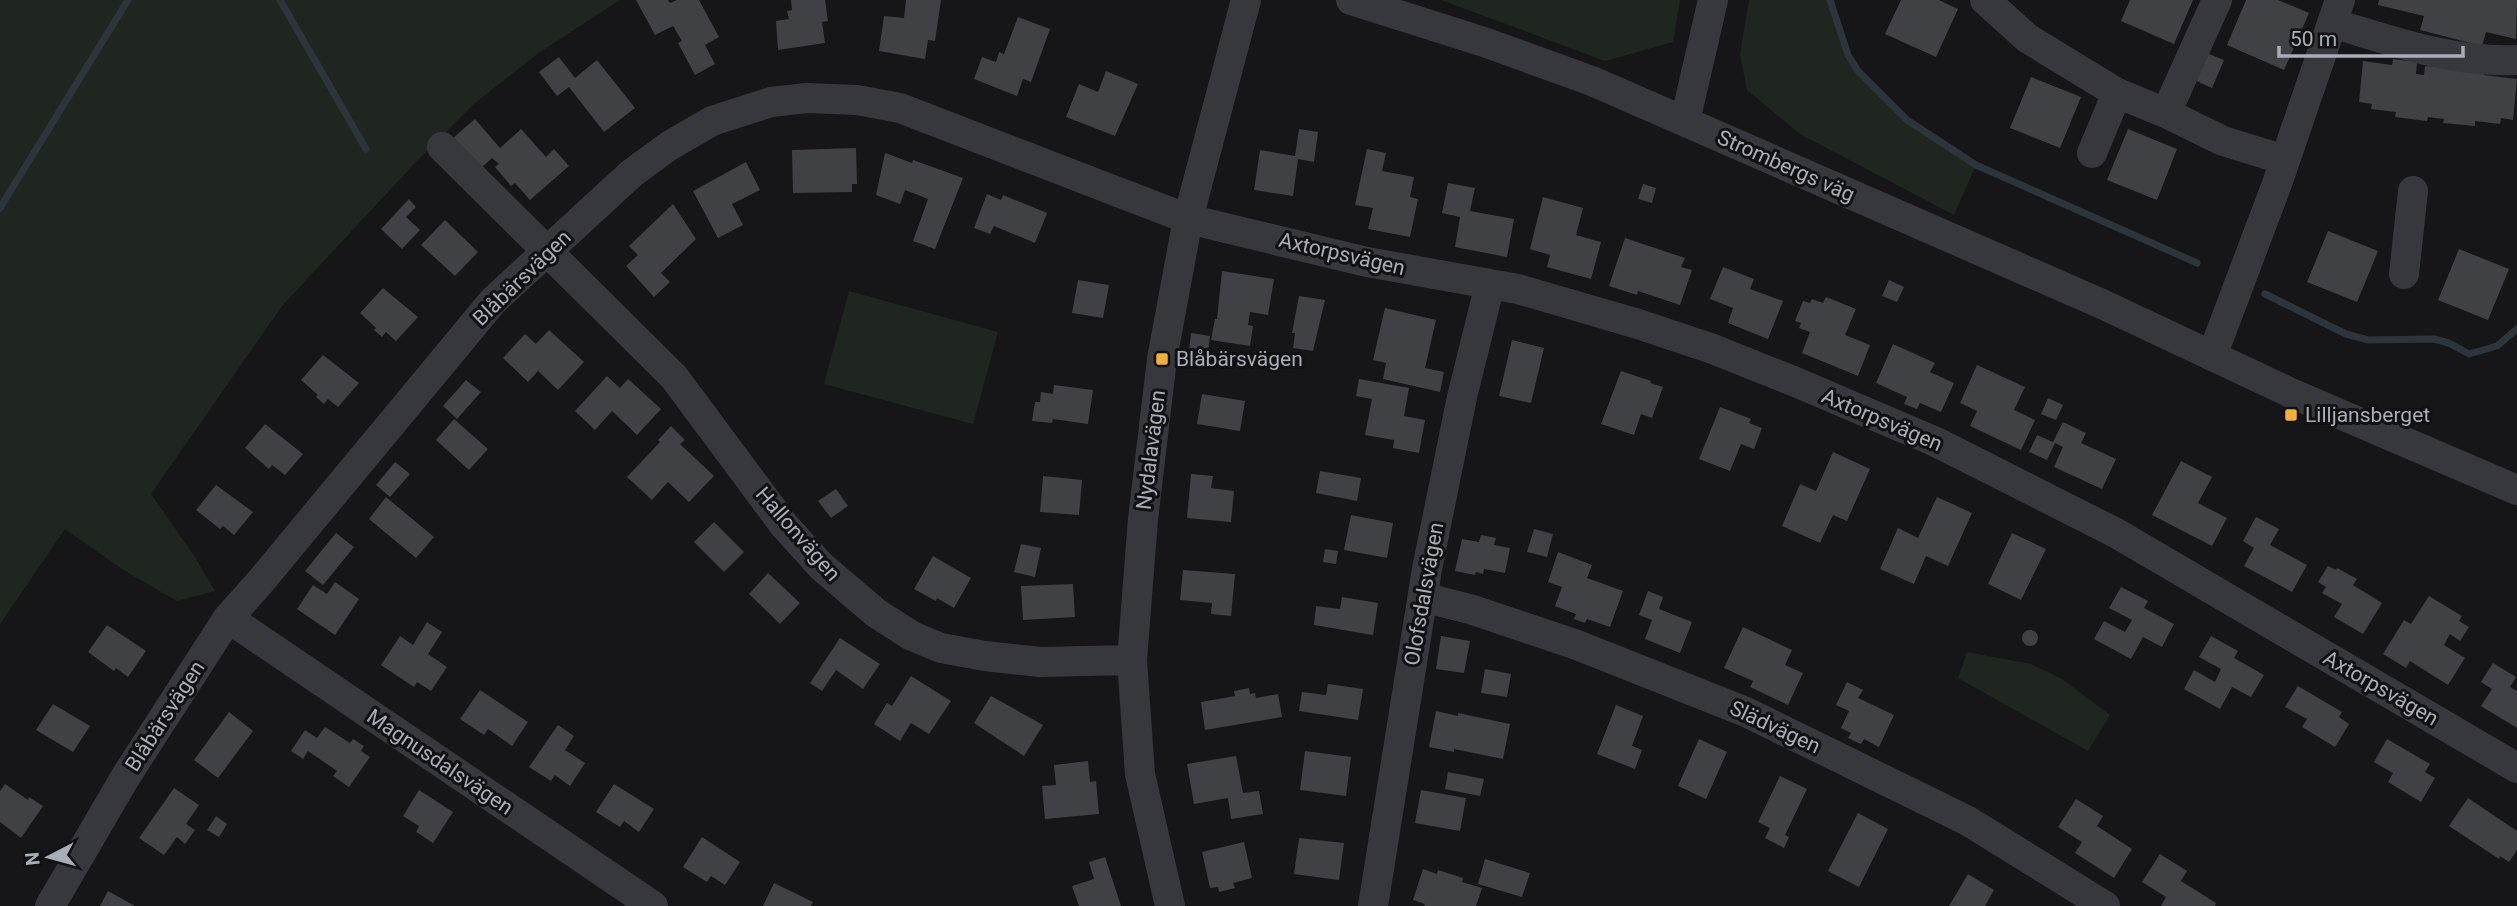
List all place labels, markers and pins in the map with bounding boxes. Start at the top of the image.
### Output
place label: Blåbärsvägen [1176,347,1303,371]
marker: Blåbärsvägen [1154,351,1170,367]
place label: Lilljansberget [2305,403,2430,427]
marker: Lilljansberget [2283,407,2299,423]

